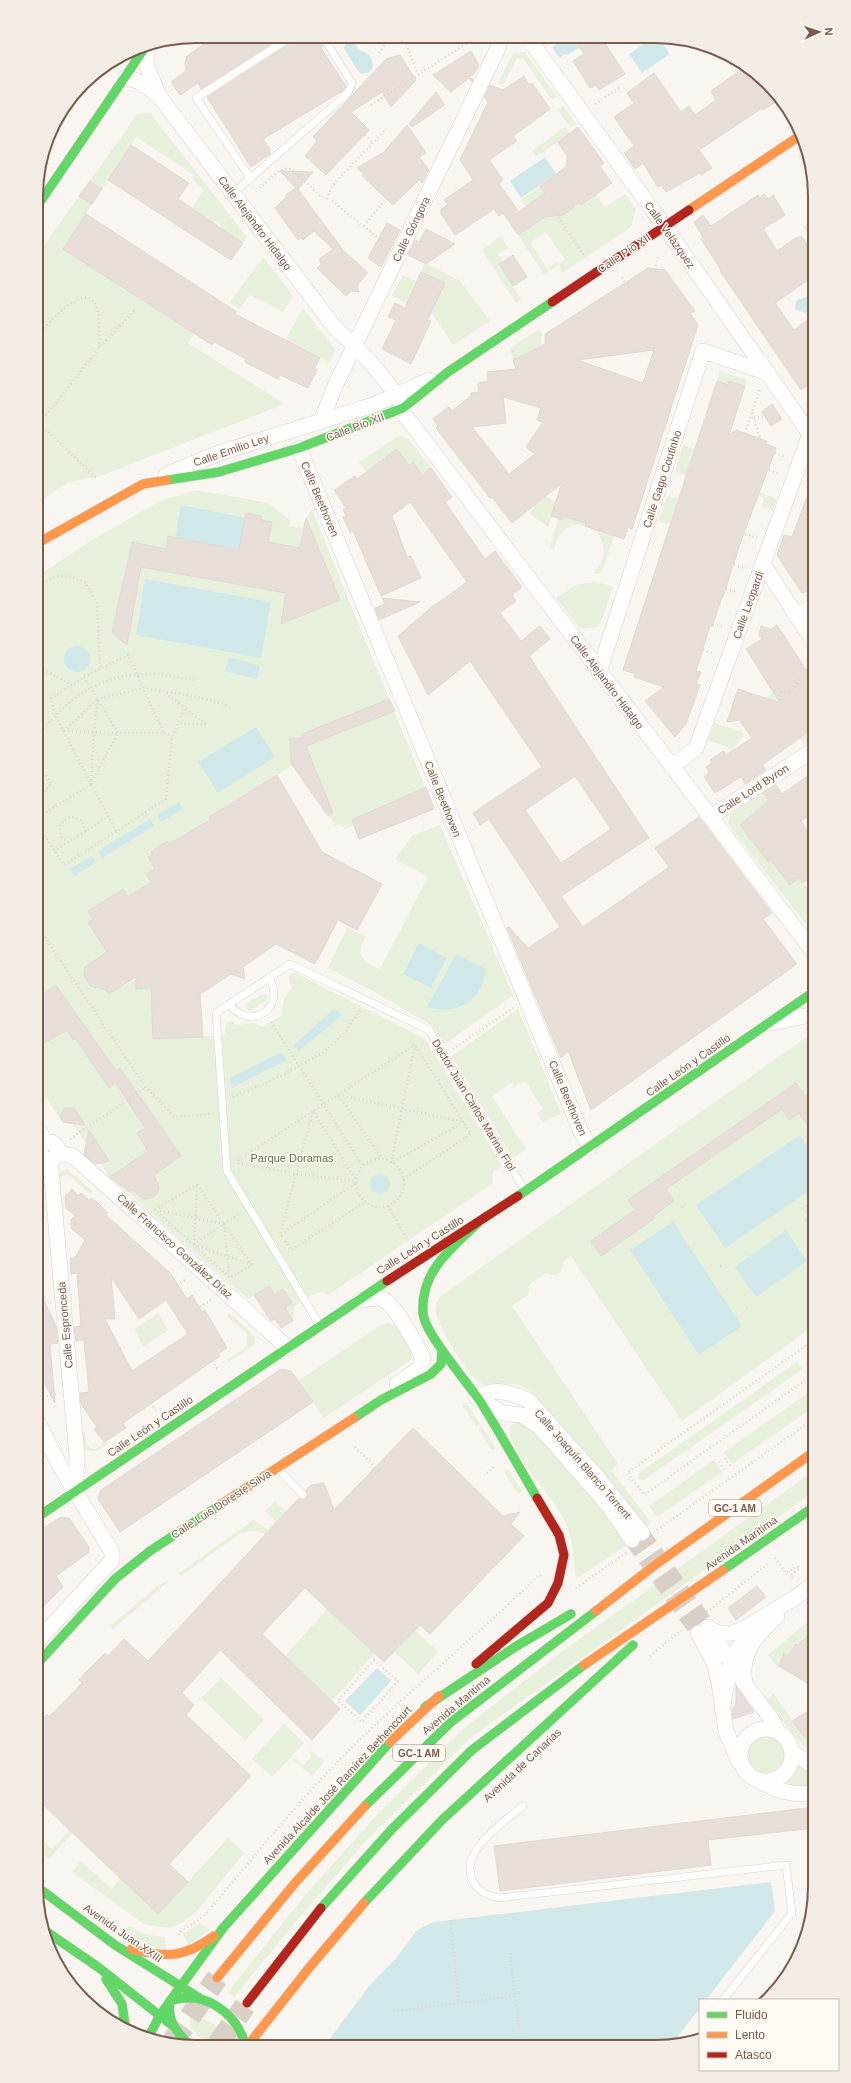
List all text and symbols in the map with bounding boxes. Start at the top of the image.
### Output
north arrow [799,12,839,52]
text: N [823,27,835,36]
street label: Calle Alejandro Hidalgo [216,174,294,272]
street label: Calle Góngora [390,194,432,264]
street label: Calle Velázquez [642,199,698,271]
street label: Calle Pío XII [595,231,653,275]
street label: Calle Pío XII [324,410,386,444]
street label: Calle Gago Coutinho [641,429,683,529]
street label: Calle Emilio Ley [192,431,271,469]
street label: Calle Beethoven [299,459,341,539]
street label: Calle Leopardi [730,570,766,640]
street label: Calle Alejandro Hidalgo [568,633,646,731]
street label: Calle Beethoven [422,759,464,839]
street label: Calle Lord Byron [715,762,791,816]
street label: Calle León y Castillo [643,1031,733,1099]
street label: Doctor Juan Carlos Marina Fiol [430,1037,518,1173]
street label: Calle Beethoven [547,1058,589,1138]
park label: Parque Doramas [250,1152,334,1164]
street label: Calle Francisco González Díaz [115,1191,235,1301]
street label: Calle León y Castillo [374,1213,466,1277]
street label: Calle Espronceda [55,1280,75,1369]
street label: Calle León y Castillo [105,1393,195,1459]
street label: Calle Joaquín Blanco Torrent [532,1407,634,1521]
street label: Calle Luis Doreste Silva [169,1467,274,1541]
road number: GC-1 AM [709,1500,761,1516]
street label: Avenida Marítima [703,1513,780,1572]
street label: Avenida Maritima [420,1673,493,1737]
street label: Avenida Alcalde José Ramírez Bethencourt [261,1704,413,1866]
street label: Avenida de Canarias [481,1726,564,1804]
road number: GC-1 AM [393,1745,445,1761]
street label: Avenida Juan XXIII [81,1901,165,1965]
legend [699,1999,839,2071]
text: Fluido [735,2008,768,2022]
text: Lento [735,2028,765,2042]
text: Atasco [735,2048,772,2062]

